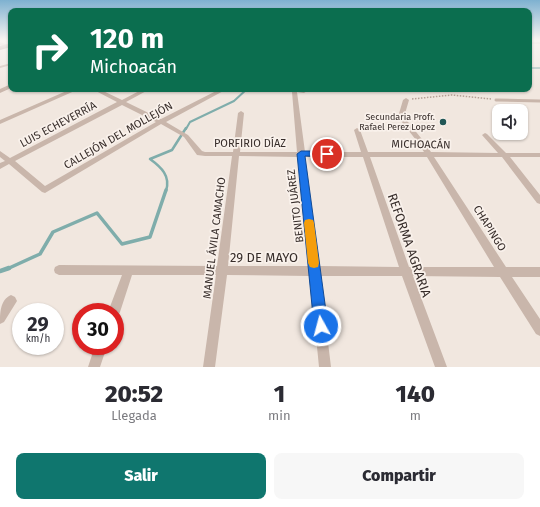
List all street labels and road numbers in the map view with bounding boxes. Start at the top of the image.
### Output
street label: LUIS ECHEVERRÍA [17,98,99,150]
street label: CALLEJÓN DEL MOLLEJÓN [61,98,175,172]
street label: PORFIRIO DÍAZ [214,136,286,150]
street label: MICHOACÁN [391,136,451,152]
street label: BENITO JUÁREZ [284,168,306,244]
street label: MANUEL ÁVILA CAMACHO [200,176,228,300]
street label: REFORMA AGRARIA [385,191,435,300]
street label: CHAPINGO [470,203,509,254]
street label: 29 DE MAYO [230,250,298,265]

